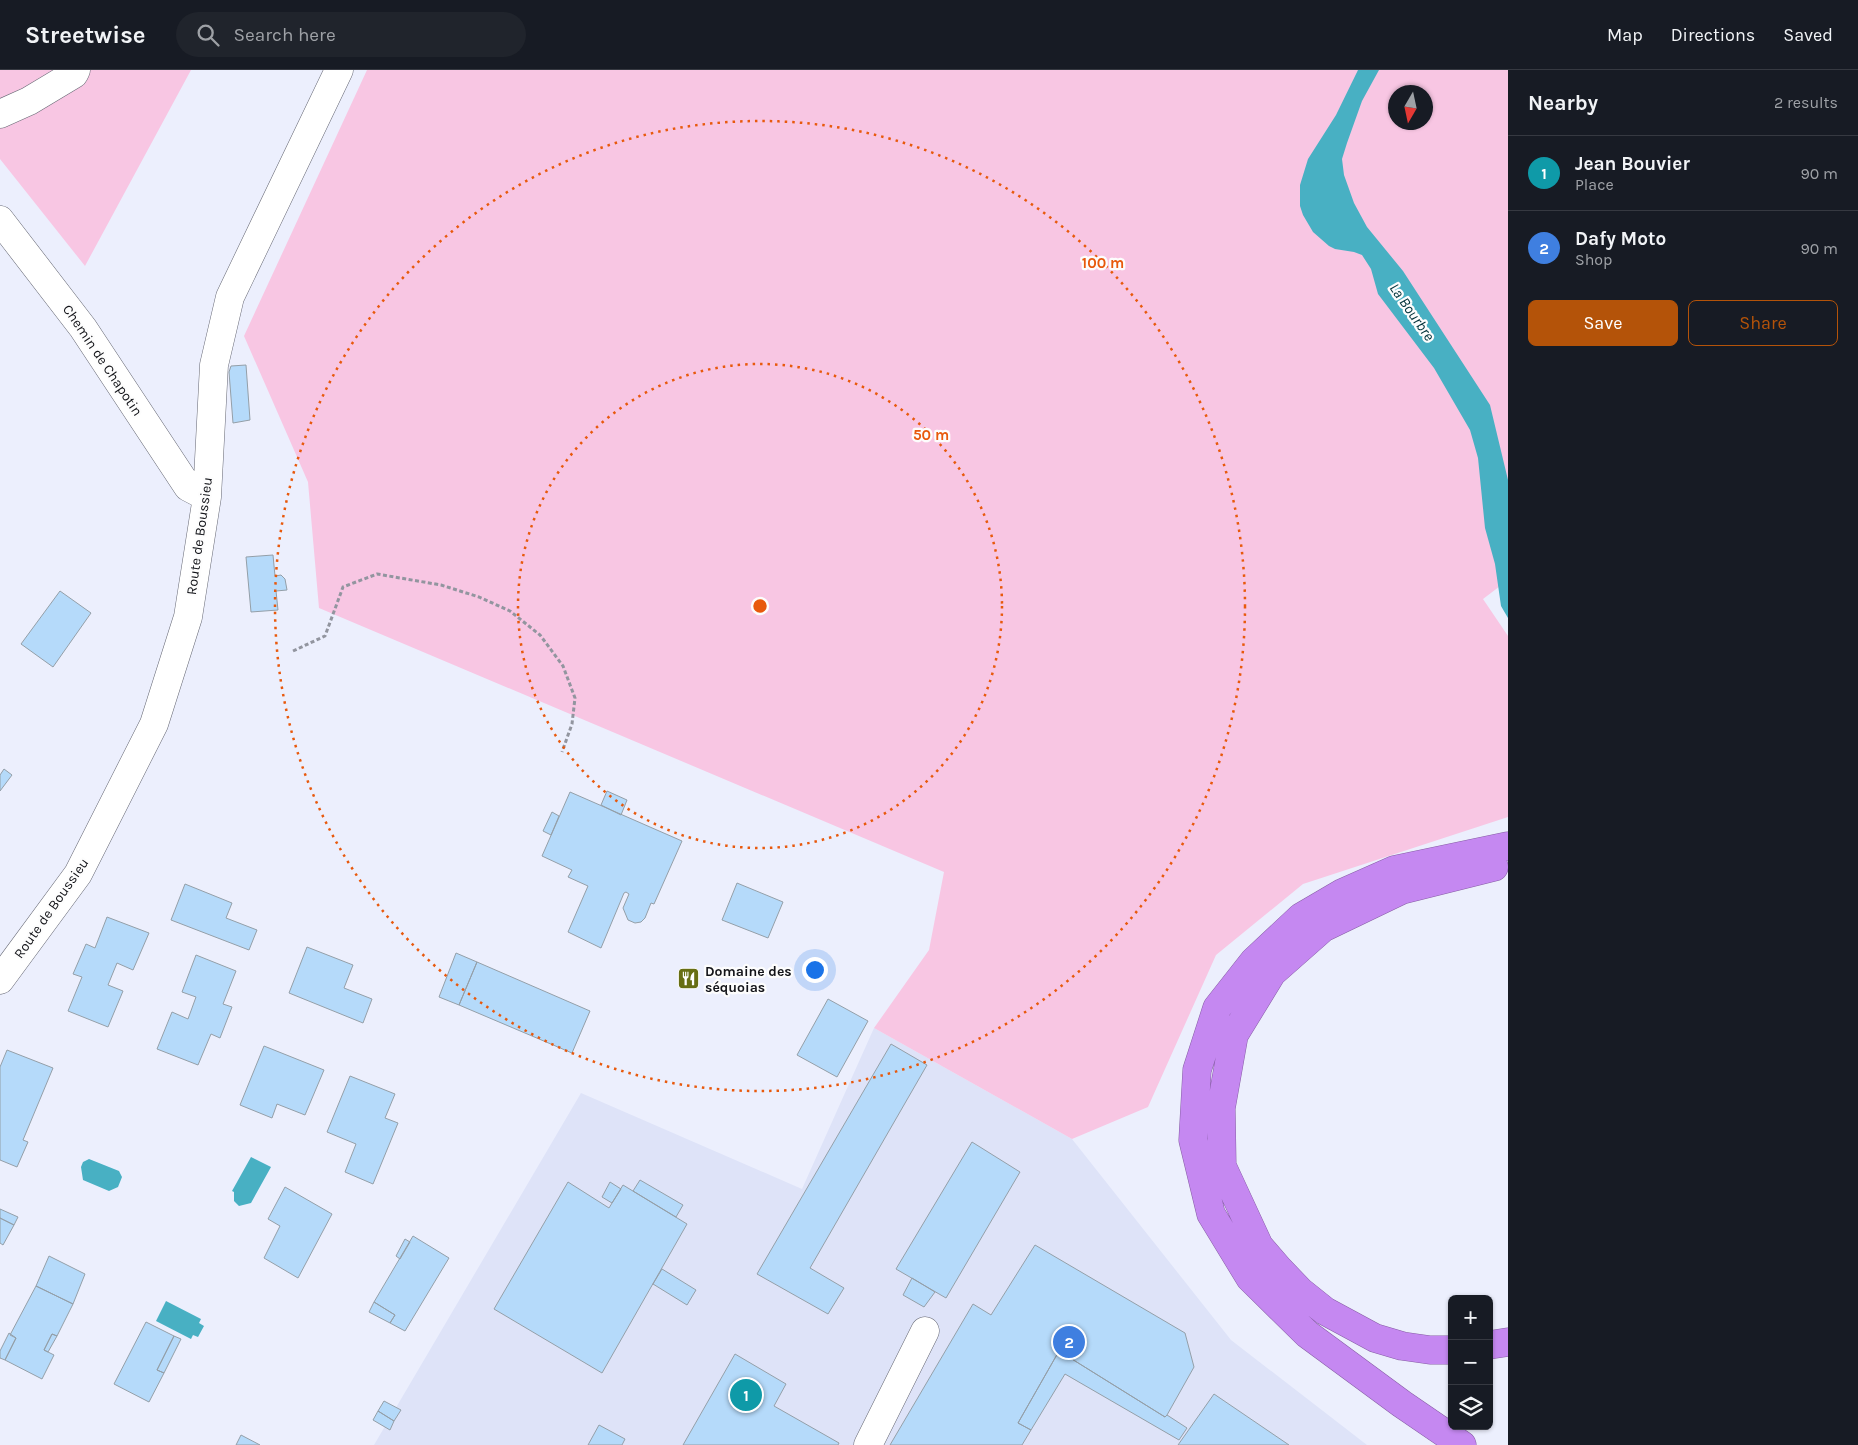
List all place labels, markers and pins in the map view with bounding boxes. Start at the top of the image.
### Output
centre of rings [751,597,769,615]
place label: Domaine des séquoias [705,963,792,996]
restaurant icon: Domaine des séquoias [677,967,701,991]
pin: 2 [1053,1323,1085,1361]
pin: 1 [730,1376,762,1414]

